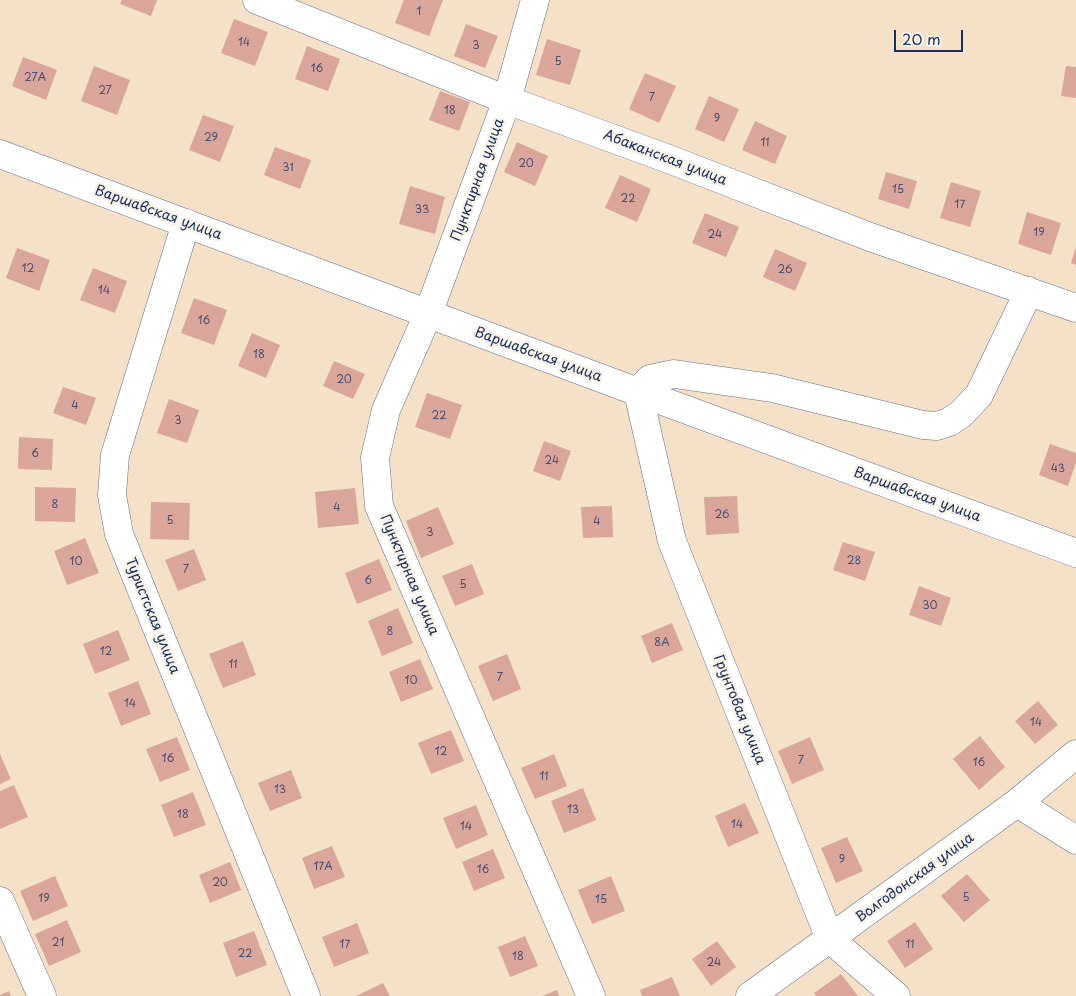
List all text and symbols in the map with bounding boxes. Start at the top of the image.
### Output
house number: 1 [417,5,421,19]
scale bar [896,20,965,52]
text: 20 m [902,27,941,50]
house number: 14 [238,36,250,50]
house number: 3 [472,39,480,53]
house number: 5 [554,55,562,69]
house number: 16 [311,62,323,76]
house number: 27А [24,71,46,85]
house number: 27 [98,84,112,98]
house number: 7 [649,91,655,105]
house number: 18 [444,104,456,118]
house number: 9 [714,112,720,126]
street label: Пунктирная улица [448,116,508,244]
street label: Абаканская улица [601,127,729,189]
house number: 29 [204,131,218,145]
house number: 11 [760,136,770,150]
house number: 20 [518,157,534,171]
house number: 31 [282,161,294,175]
street label: Варшавская улица [92,182,224,244]
house number: 15 [892,183,904,197]
house number: 22 [621,192,635,206]
house number: 17 [955,198,965,212]
house number: 33 [415,203,429,217]
house number: 19 [1033,226,1045,240]
house number: 24 [708,228,722,242]
house number: 12 [22,262,34,276]
house number: 26 [777,263,793,277]
house number: 14 [98,284,110,298]
house number: 16 [198,314,210,328]
street label: Варшавская улица [472,324,604,386]
house number: 18 [253,348,265,362]
house number: 20 [336,373,352,387]
house number: 4 [71,399,79,413]
house number: 22 [432,409,446,423]
house number: 3 [174,414,182,428]
house number: 6 [31,447,39,461]
house number: 24 [545,454,559,468]
house number: 43 [1051,462,1065,476]
street label: Варшавская улица [851,464,983,526]
house number: 8 [52,498,58,512]
house number: 4 [333,501,341,515]
house number: 26 [714,508,730,522]
street label: Пунктирная улица [376,512,442,638]
house number: 5 [166,514,174,528]
house number: 4 [593,515,601,529]
house number: 3 [426,526,434,540]
house number: 28 [847,554,861,568]
house number: 10 [70,555,82,569]
street label: Туристская улица [121,555,183,677]
house number: 7 [183,563,189,577]
house number: 6 [364,574,372,588]
house number: 5 [459,578,467,592]
house number: 30 [922,599,938,613]
house number: 8 [387,625,393,639]
house number: 8А [654,636,670,650]
house number: 12 [100,645,112,659]
street label: Грунтовая улица [709,653,769,767]
house number: 11 [228,658,238,672]
house number: 7 [497,671,503,685]
house number: 10 [405,674,417,688]
house number: 14 [124,697,136,711]
house number: 14 [1030,716,1042,730]
house number: 12 [435,745,447,759]
house number: 16 [162,752,174,766]
house number: 7 [798,754,804,768]
house number: 16 [973,756,985,770]
house number: 11 [539,770,549,784]
house number: 13 [274,783,286,797]
house number: 13 [567,803,579,817]
house number: 18 [177,808,189,822]
house number: 14 [731,818,743,832]
house number: 14 [460,820,472,834]
street label: Волгодонская улица [853,830,977,926]
house number: 9 [839,853,845,867]
house number: 17А [313,860,333,874]
house number: 16 [477,863,489,877]
house number: 20 [212,876,228,890]
house number: 5 [962,891,970,905]
house number: 19 [38,892,50,906]
house number: 15 [595,893,607,907]
house number: 21 [52,936,64,950]
house number: 17 [340,938,350,952]
house number: 11 [905,938,915,952]
house number: 22 [238,947,252,961]
house number: 18 [512,950,524,964]
house number: 24 [707,956,721,970]

